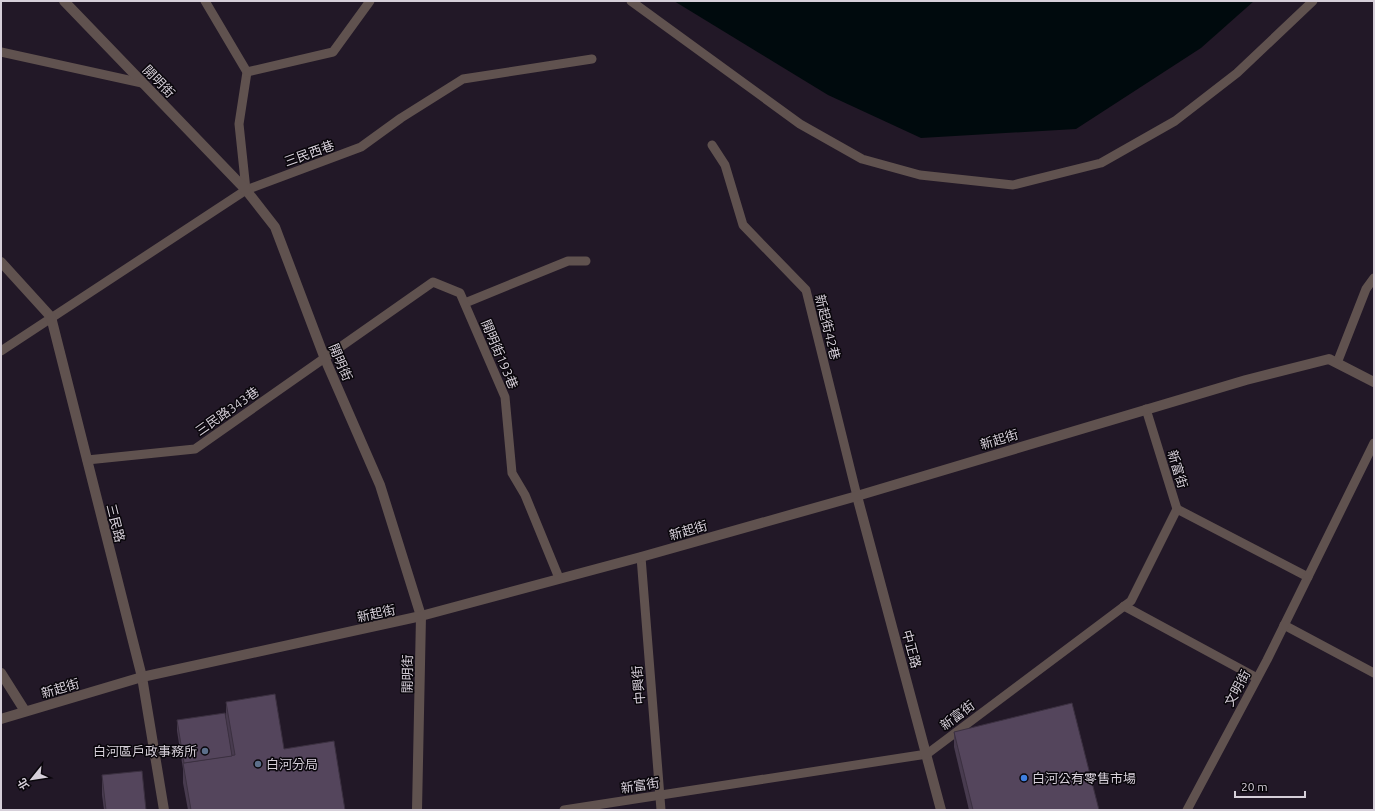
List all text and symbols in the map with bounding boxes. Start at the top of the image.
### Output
street label: 開明街 [140,62,178,100]
street label: 三民西巷 [282,138,336,168]
street label: 新起街42巷 [813,293,843,361]
street label: 開明街193巷 [479,317,521,391]
street label: 開明街 [327,341,355,383]
street label: 三民路343巷 [193,384,261,438]
street label: 新起街 [978,427,1020,451]
street label: 新富街 [1166,448,1190,490]
street label: 三民路 [104,502,128,544]
street label: 新起街 [667,518,709,542]
street label: 新起街 [355,602,397,624]
street label: 中正路 [900,628,924,670]
street label: 開明街 [400,654,414,694]
street label: 中興街 [629,665,647,705]
street label: 文明街 [1222,667,1252,709]
street label: 新起街 [39,676,81,700]
street label: 新富街 [937,698,977,732]
place label: 白河區戶政事務所 [93,744,197,758]
marker: 白河區戶政事務所 [200,746,210,756]
place label: 白河分局 [266,757,318,771]
north arrow [12,759,52,799]
marker: 白河分局 [253,759,263,769]
place label: 白河公有零售市場 [1032,771,1136,785]
marker: 白河公有零售市場 [1019,773,1029,783]
scale bar [1235,773,1305,799]
street label: 新富街 [620,775,660,795]
text: 北 [15,776,31,792]
text: 20 m [1241,780,1268,793]

